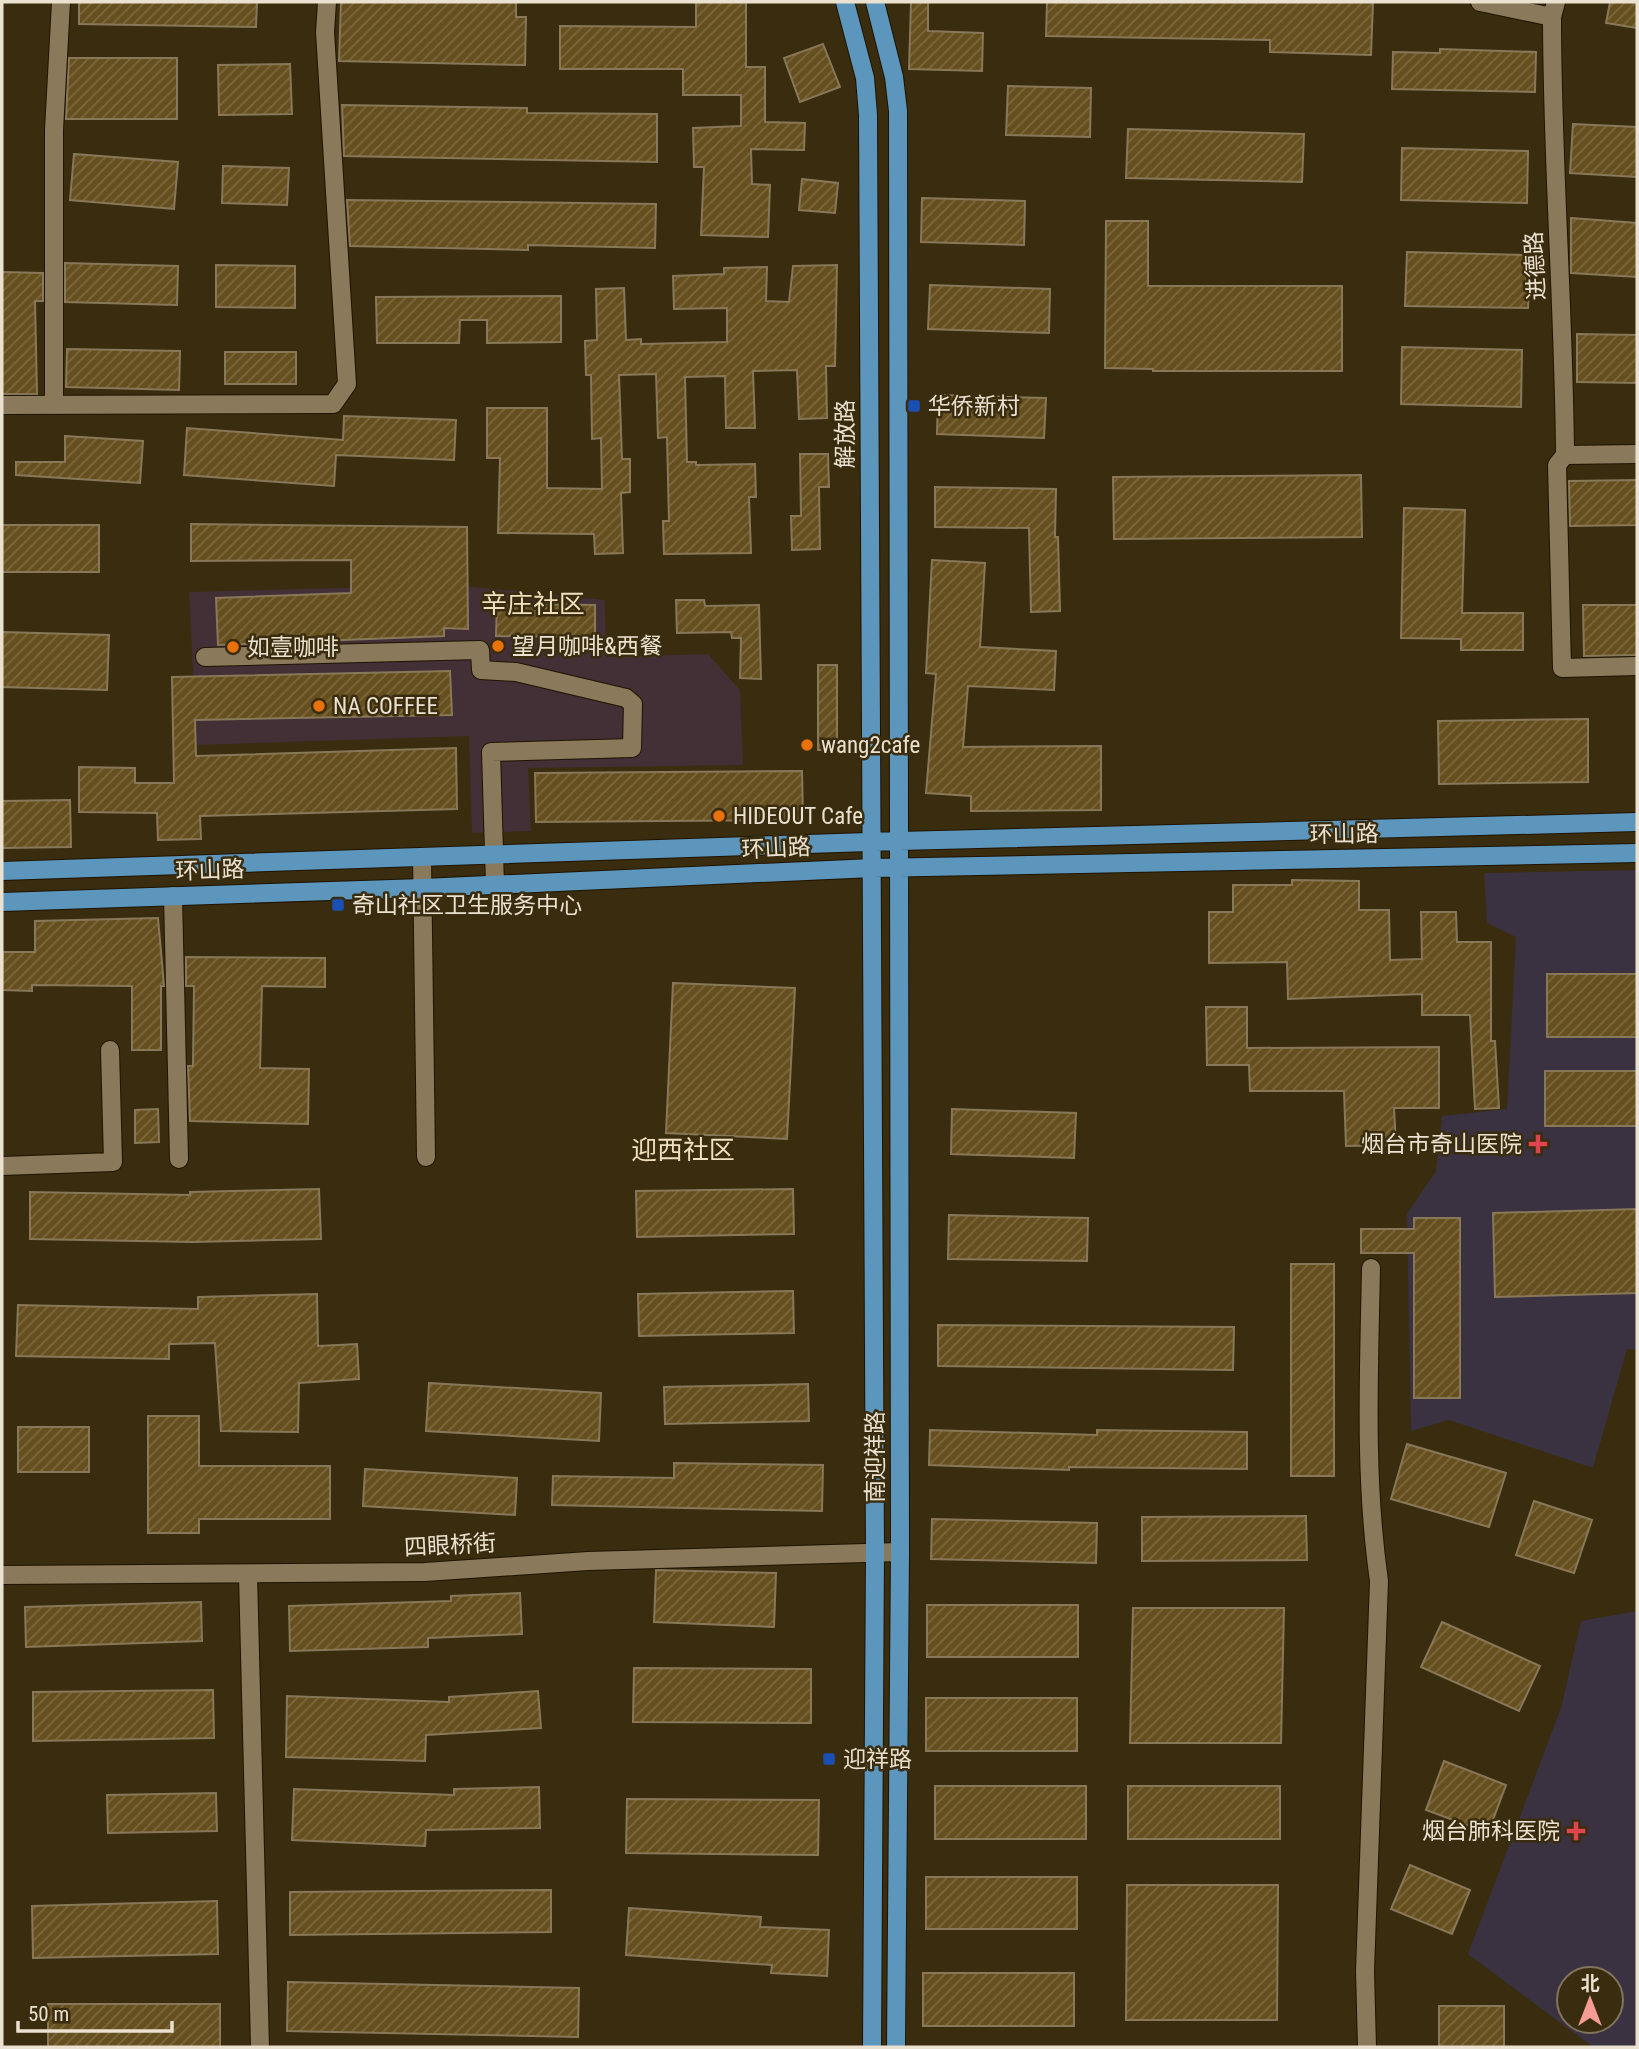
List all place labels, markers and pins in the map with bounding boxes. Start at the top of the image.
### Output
place label: 华侨新村 [928,393,1020,420]
marker: 华侨新村 [906,398,922,414]
place label: 望月咖啡&西餐 [512,633,663,660]
place label: 如壹咖啡 [247,634,339,661]
marker: 望月咖啡&西餐 [490,638,506,654]
marker: 如壹咖啡 [225,639,241,655]
place label: NA COFFEE [333,693,438,720]
marker: NA COFFEE [311,698,327,714]
place label: wang2cafe [821,732,920,759]
marker: wang2cafe [799,737,815,753]
place label: HIDEOUT Cafe [733,803,863,830]
marker: HIDEOUT Cafe [711,808,727,824]
place label: 奇山社区卫生服务中心 [352,892,582,919]
marker: 奇山社区卫生服务中心 [330,897,346,913]
place label: 烟台市奇山医院 [1361,1131,1522,1158]
marker: 烟台市奇山医院 [1528,1134,1548,1154]
place label: 迎祥路 [843,1746,912,1773]
marker: 迎祥路 [821,1751,837,1767]
place label: 烟台肺科医院 [1422,1818,1560,1845]
marker: 烟台肺科医院 [1566,1821,1586,1841]

